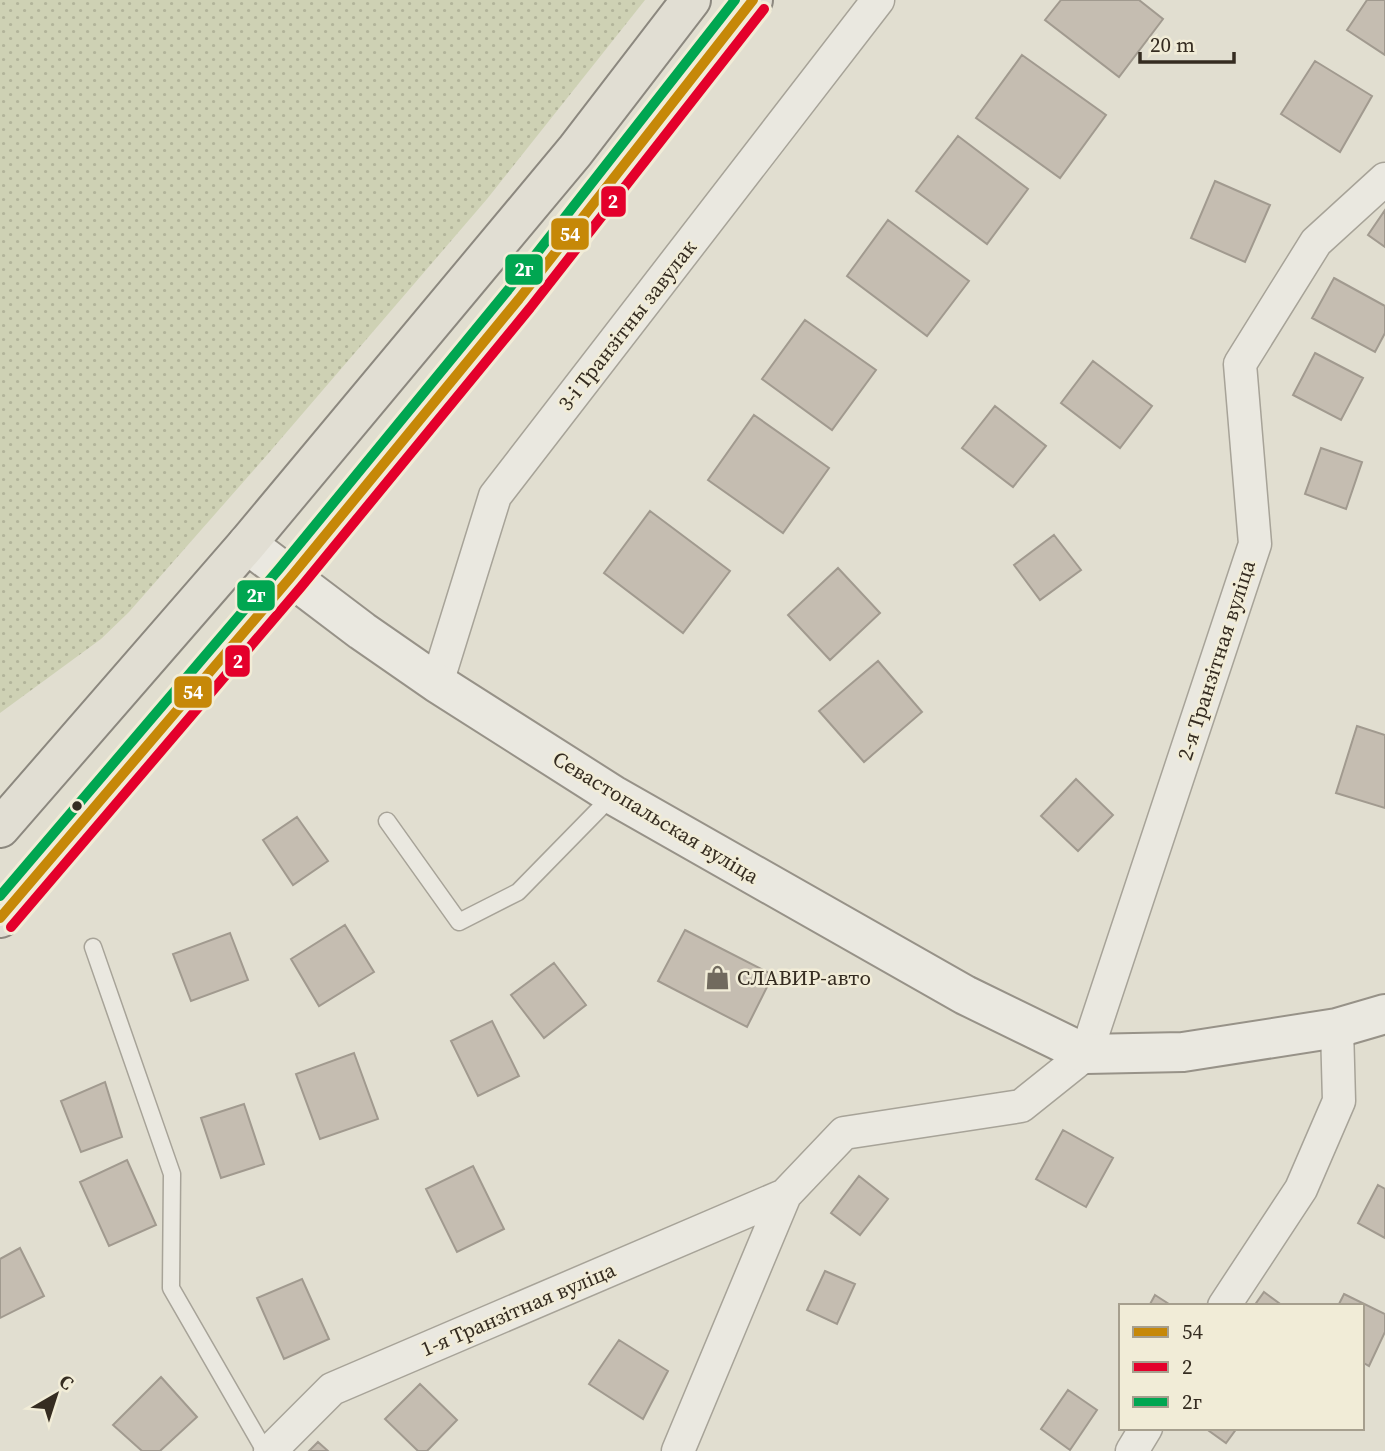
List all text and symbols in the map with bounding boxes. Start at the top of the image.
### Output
scale bar [1140,21,1234,65]
text: 20 m [1150,30,1195,59]
line badge: 2 [600,185,627,218]
text: 2 [608,188,618,214]
line badge: 54 [550,217,590,251]
text: 54 [560,221,580,247]
street label: 3-і Транзітны завулак [551,233,703,417]
line badge: 2г [504,253,544,286]
text: 2г [514,256,534,282]
street label: 2-я Транзітная вуліца [1170,556,1262,764]
line badge: 2г [236,579,276,612]
text: 2г [246,582,266,608]
line badge: 2 [224,644,251,678]
text: 2 [233,648,243,674]
line badge: 54 [173,675,213,709]
text: 54 [183,679,203,705]
street label: Севастопальская вуліца [547,744,765,890]
unlabelled marker [70,799,84,813]
shop icon: СЛАВИР-авто [703,963,731,991]
place label: СЛАВИР-авто [737,963,871,992]
street label: 1-я Транзітная вуліца [416,1255,620,1363]
legend [1119,1304,1364,1430]
text: 54 [1182,1317,1204,1346]
text: 2 [1182,1352,1193,1381]
north arrow [21,1360,91,1430]
text: С [54,1368,80,1396]
text: 2г [1182,1387,1202,1416]

